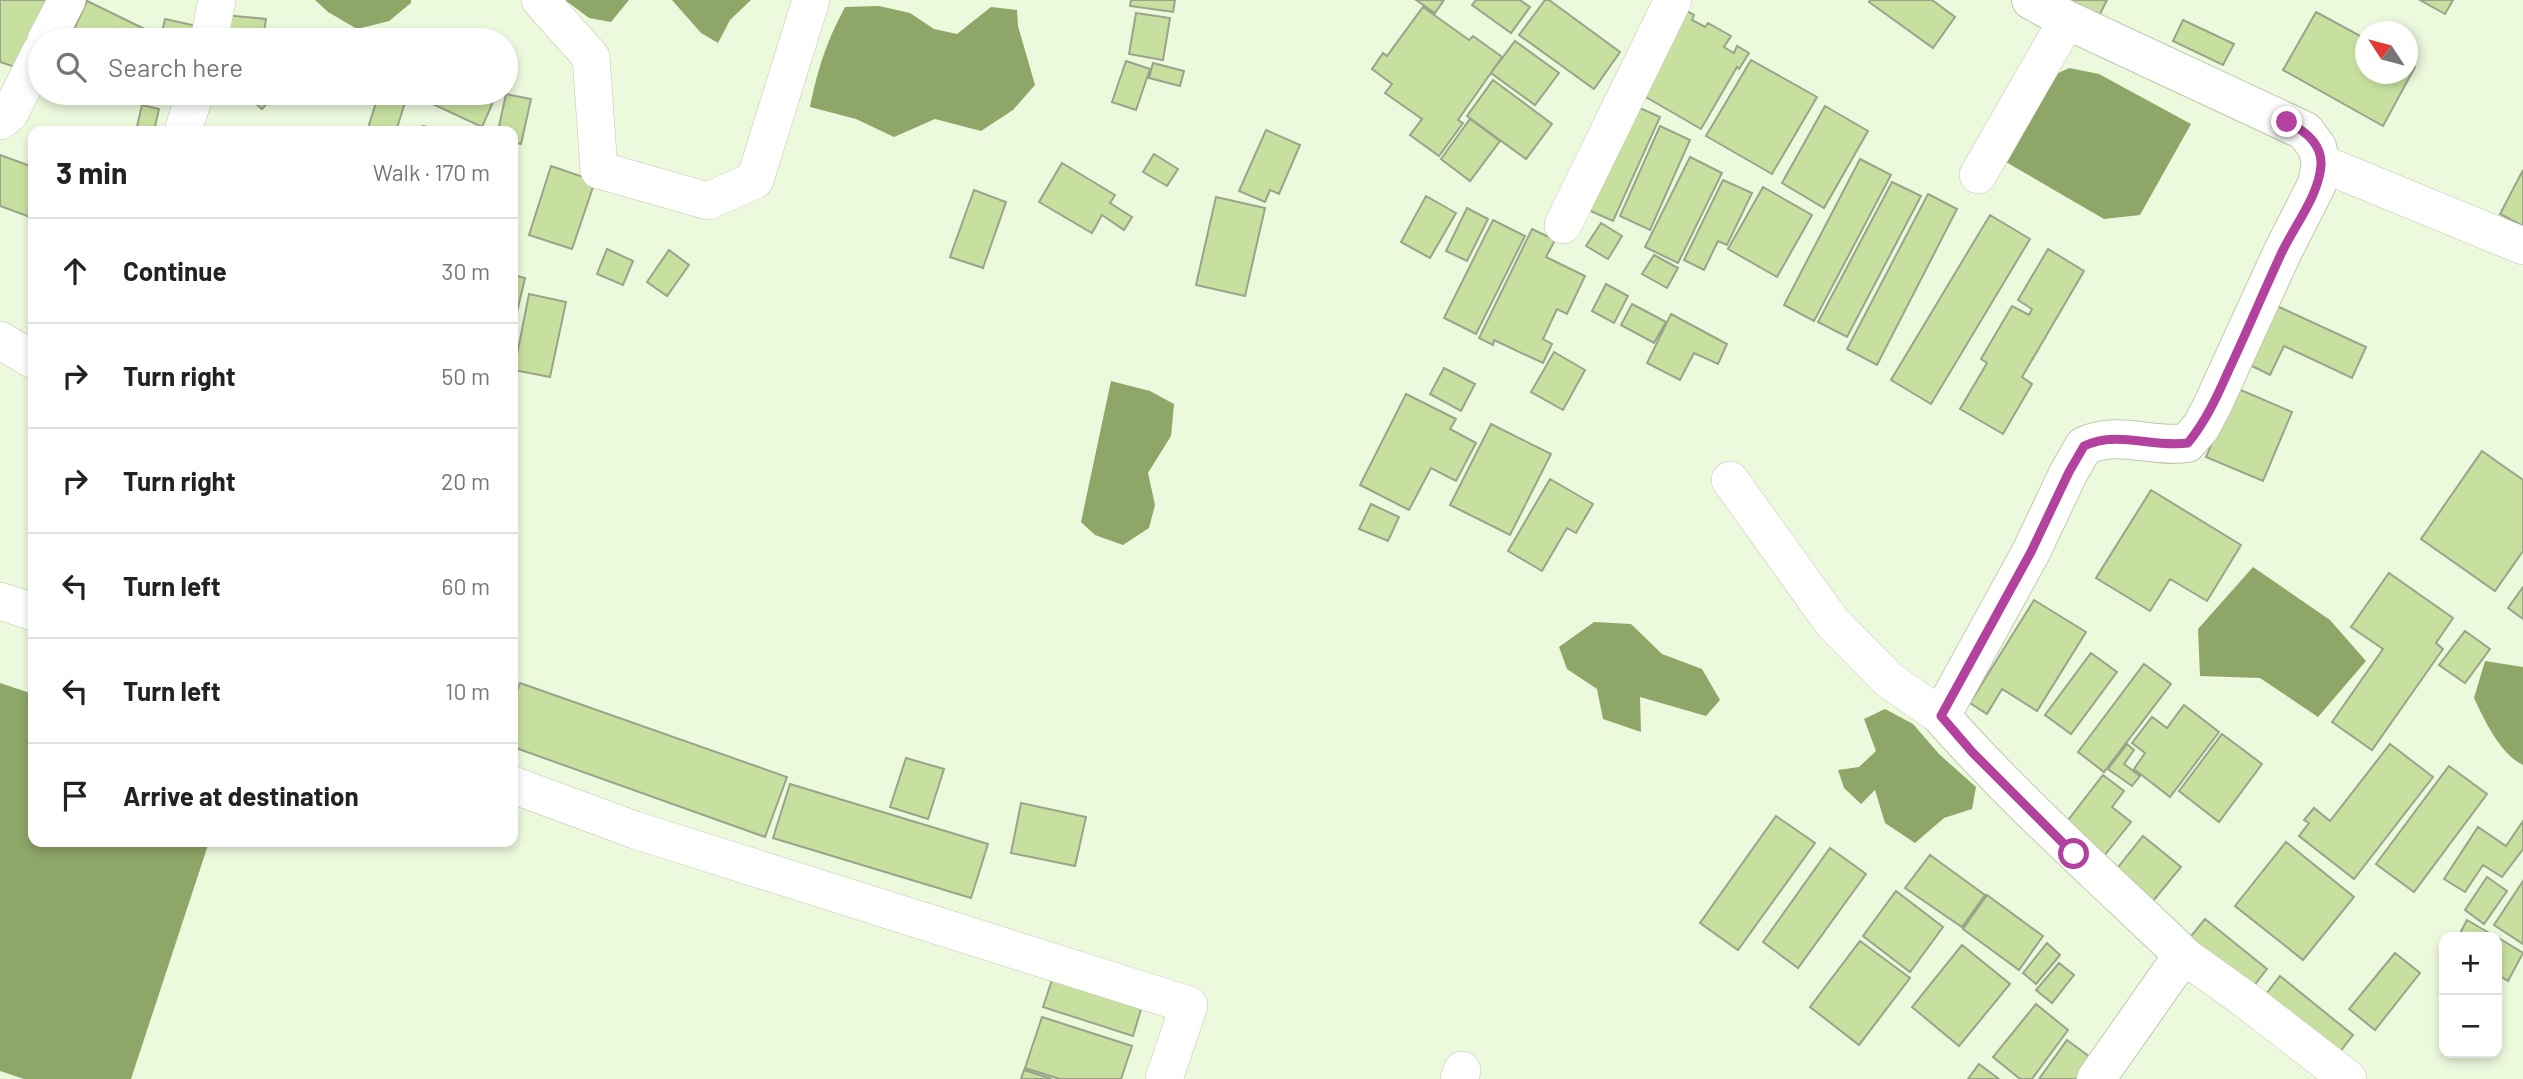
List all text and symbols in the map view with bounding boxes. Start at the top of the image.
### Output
north arrow [2355,21,2418,84]
search box [28,28,518,105]
icon: search [52,48,90,86]
text: Search here [108,51,243,82]
route end [2271,106,2302,137]
text: 3 min [56,154,127,190]
text: Walk · 170 m [373,158,490,186]
icon: ahead [56,252,94,290]
text: Continue [123,255,227,286]
text: 30 m [442,257,490,285]
icon: right [56,357,94,395]
text: Turn right [123,360,236,391]
text: 50 m [442,362,490,390]
icon: right [56,462,94,500]
text: Turn right [123,465,236,496]
text: 20 m [441,467,490,495]
icon: left [56,567,94,605]
text: Turn left [123,570,221,601]
text: 60 m [442,572,490,600]
icon: left [56,672,94,710]
text: Turn left [123,675,221,706]
text: 10 m [445,677,490,705]
icon: arrive [56,777,94,815]
text: Arrive at destination [123,780,359,811]
route start [2058,838,2089,869]
map controls [2439,932,2502,1058]
button: + [2439,932,2502,995]
button: − [2439,995,2502,1058]

